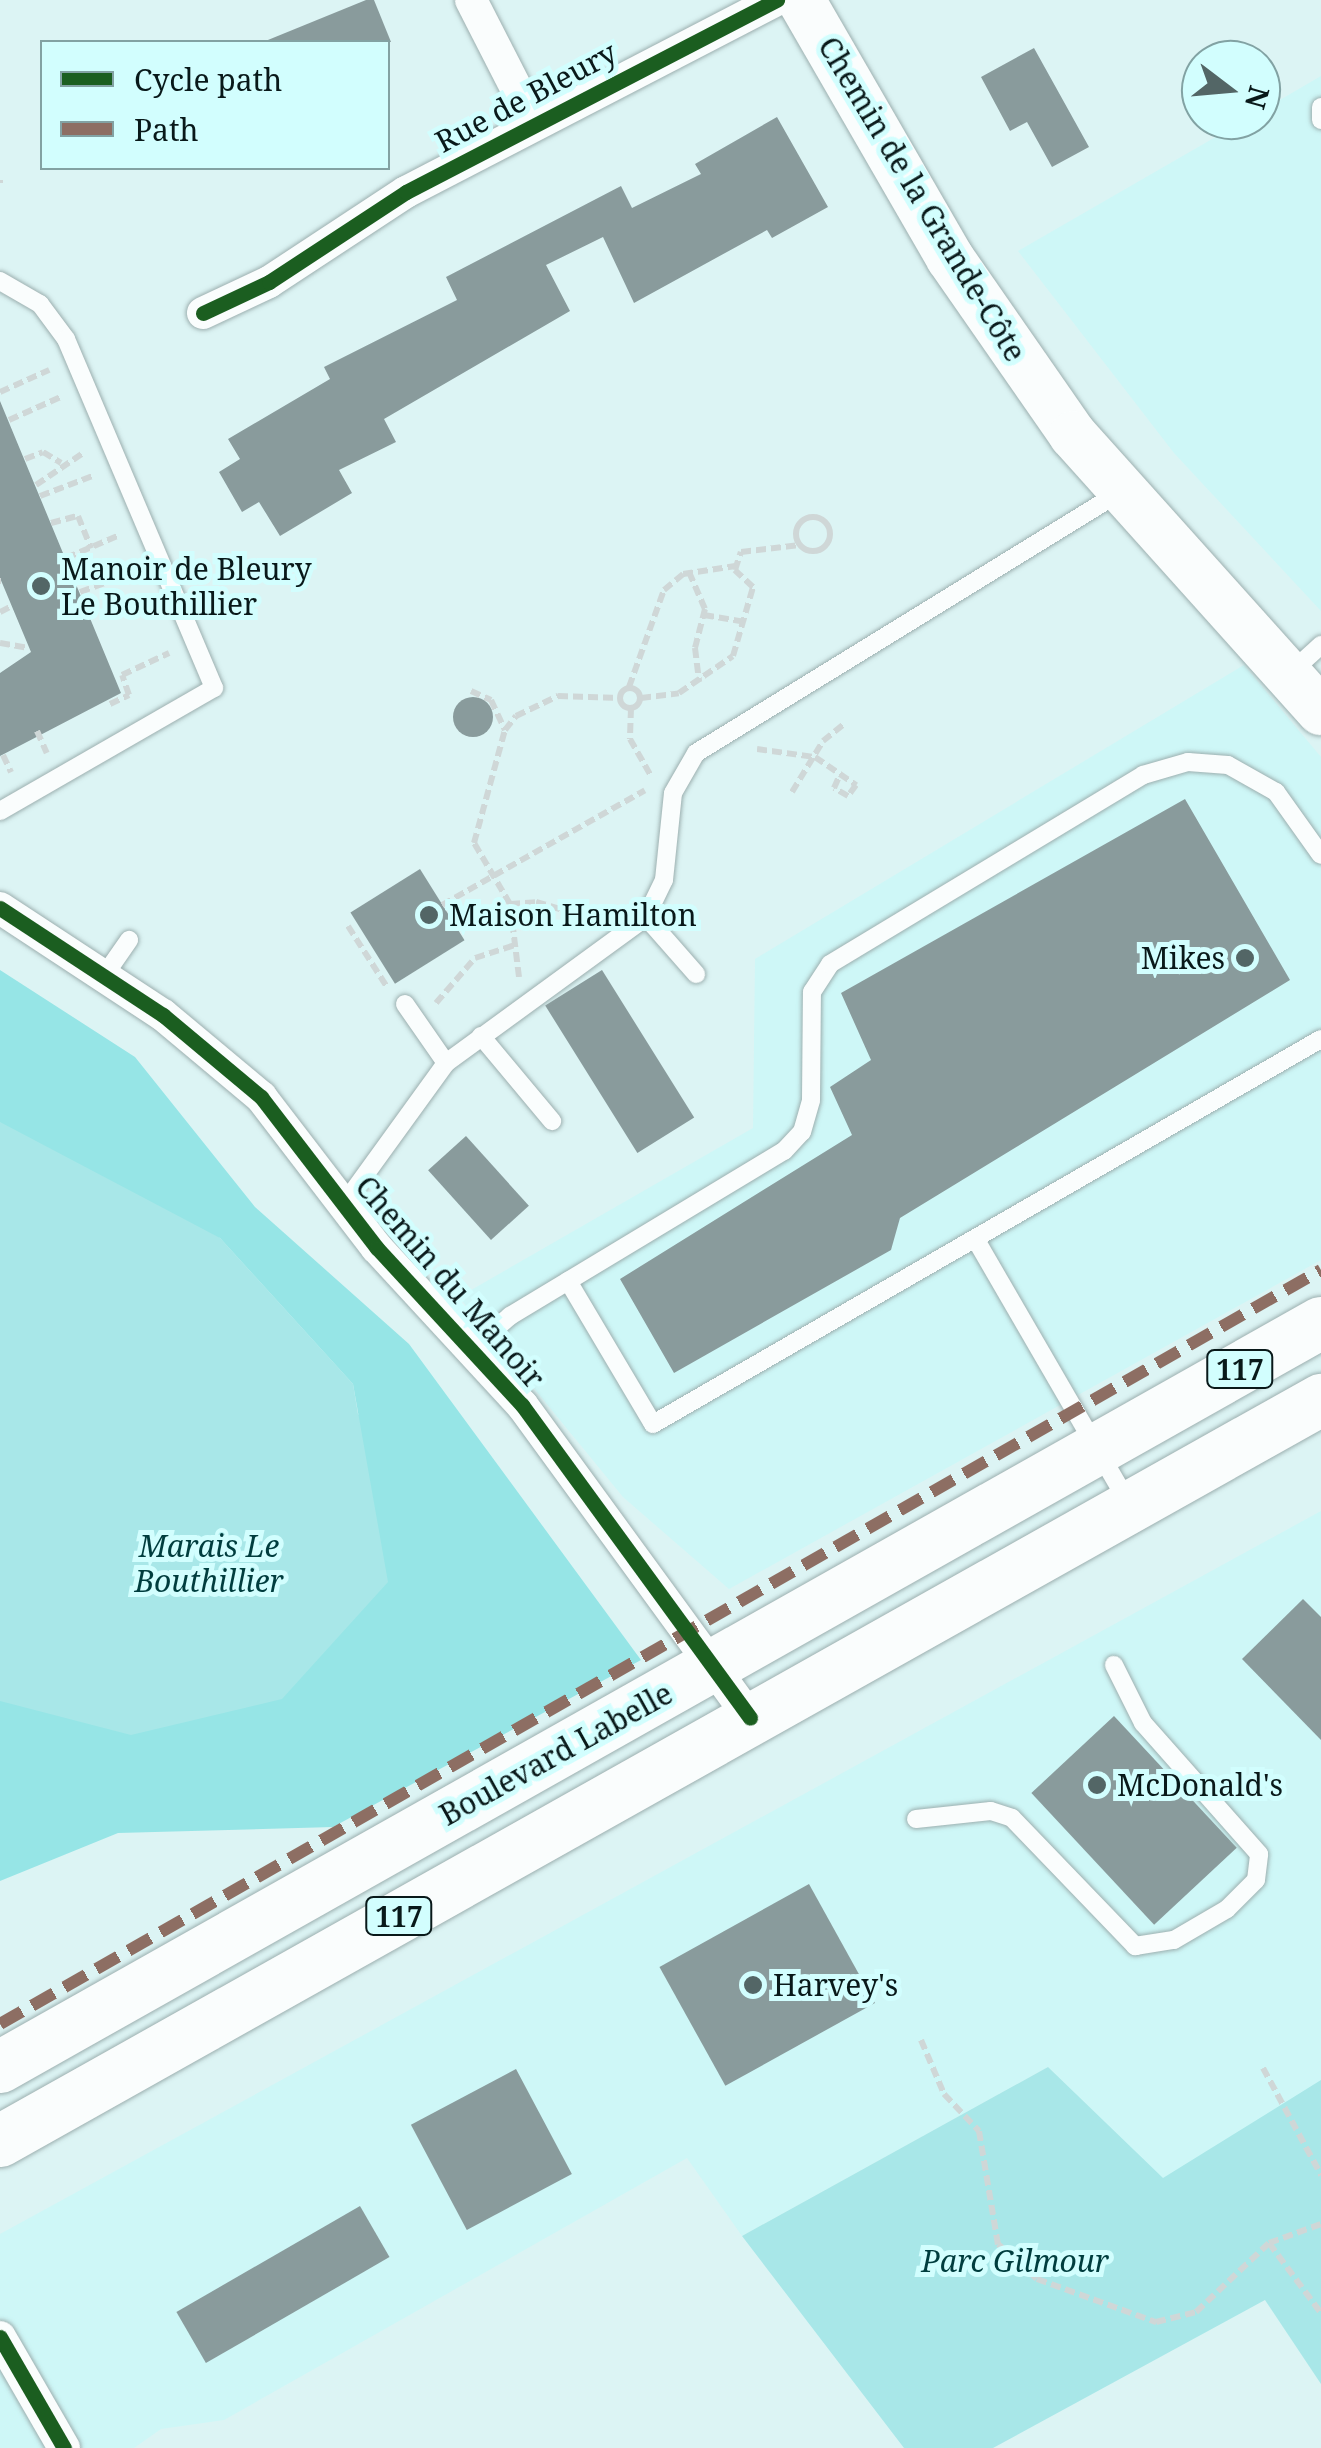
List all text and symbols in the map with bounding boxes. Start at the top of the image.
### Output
street label: Chemin de la Grande-Côte [811,30,1033,368]
street label: Rue de Bleury [429,34,623,160]
legend [40,40,390,170]
north arrow [1181,40,1281,140]
text: Cycle path [134,59,282,100]
text: N [1237,82,1279,114]
text: Path [134,109,199,150]
place label: Manoir de Bleury Le Bouthillier [61,551,312,622]
marker: Manoir de Bleury Le Bouthillier [30,575,52,597]
place label: Maison Hamilton [449,897,697,933]
marker: Maison Hamilton [418,904,440,926]
place label: Mikes [1141,940,1225,976]
marker: Mikes [1234,947,1256,969]
street label: Chemin du Manoir [348,1169,552,1395]
road number: 117 [1205,1346,1275,1392]
park label: Marais Le Bouthillier [134,1528,284,1598]
street label: Boulevard Labelle [433,1675,679,1833]
place label: McDonald's [1117,1767,1283,1803]
marker: McDonald's [1086,1774,1108,1796]
road number: 117 [364,1893,434,1939]
place label: Harvey's [773,1967,898,2003]
marker: Harvey's [742,1974,764,1996]
park label: Parc Gilmour [921,2243,1109,2279]

